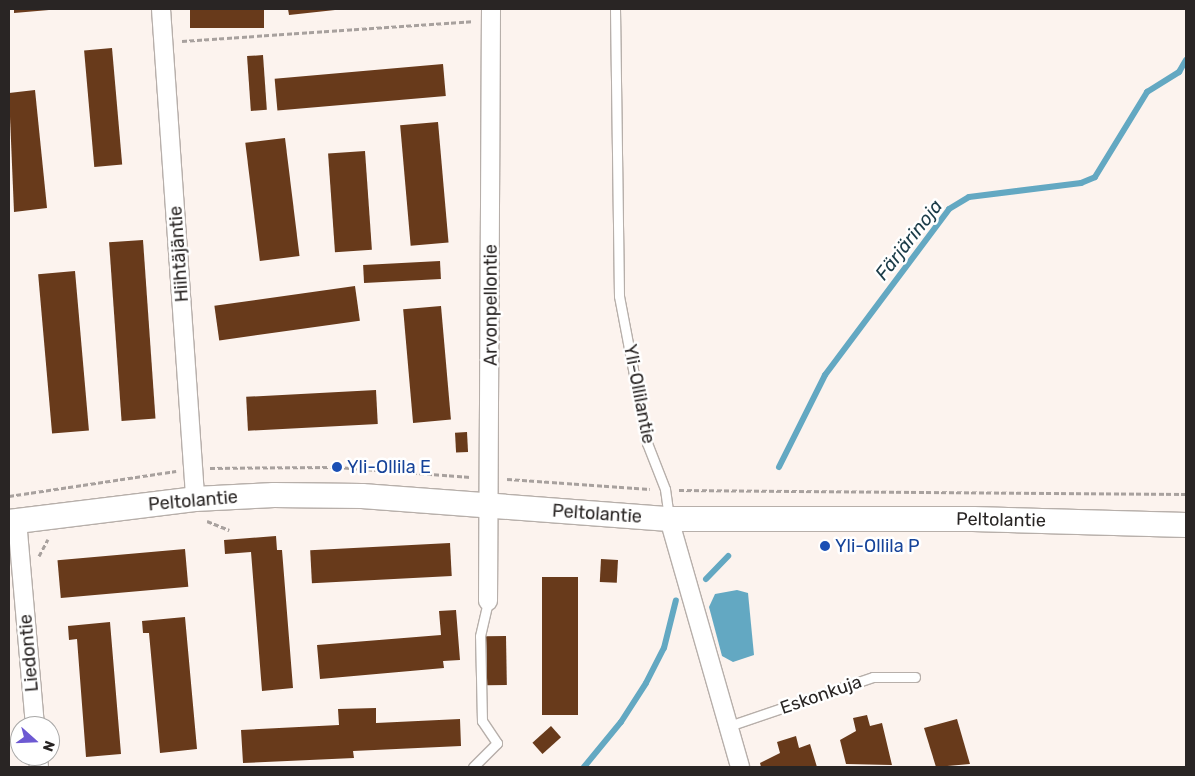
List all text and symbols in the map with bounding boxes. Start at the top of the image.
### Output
water label: Färjärinoja [871,195,947,285]
street label: Hiihtäjäntie [165,205,193,303]
street label: Arvonpellontie [480,244,502,366]
street label: Yli-Ollilantie [619,342,659,446]
place label: Yli-Ollila E [347,456,431,478]
marker: Yli-Ollila E [331,461,343,473]
street label: Peltolantie [147,486,239,516]
street label: Peltolantie [551,500,643,528]
street label: Peltolantie [956,508,1046,532]
place label: Yli-Ollila P [835,535,920,557]
marker: Yli-Ollila P [819,540,831,552]
street label: Liedontie [15,613,43,693]
street label: Eskonkuja [777,671,865,719]
north arrow [10,716,60,766]
text: N [39,738,58,754]

